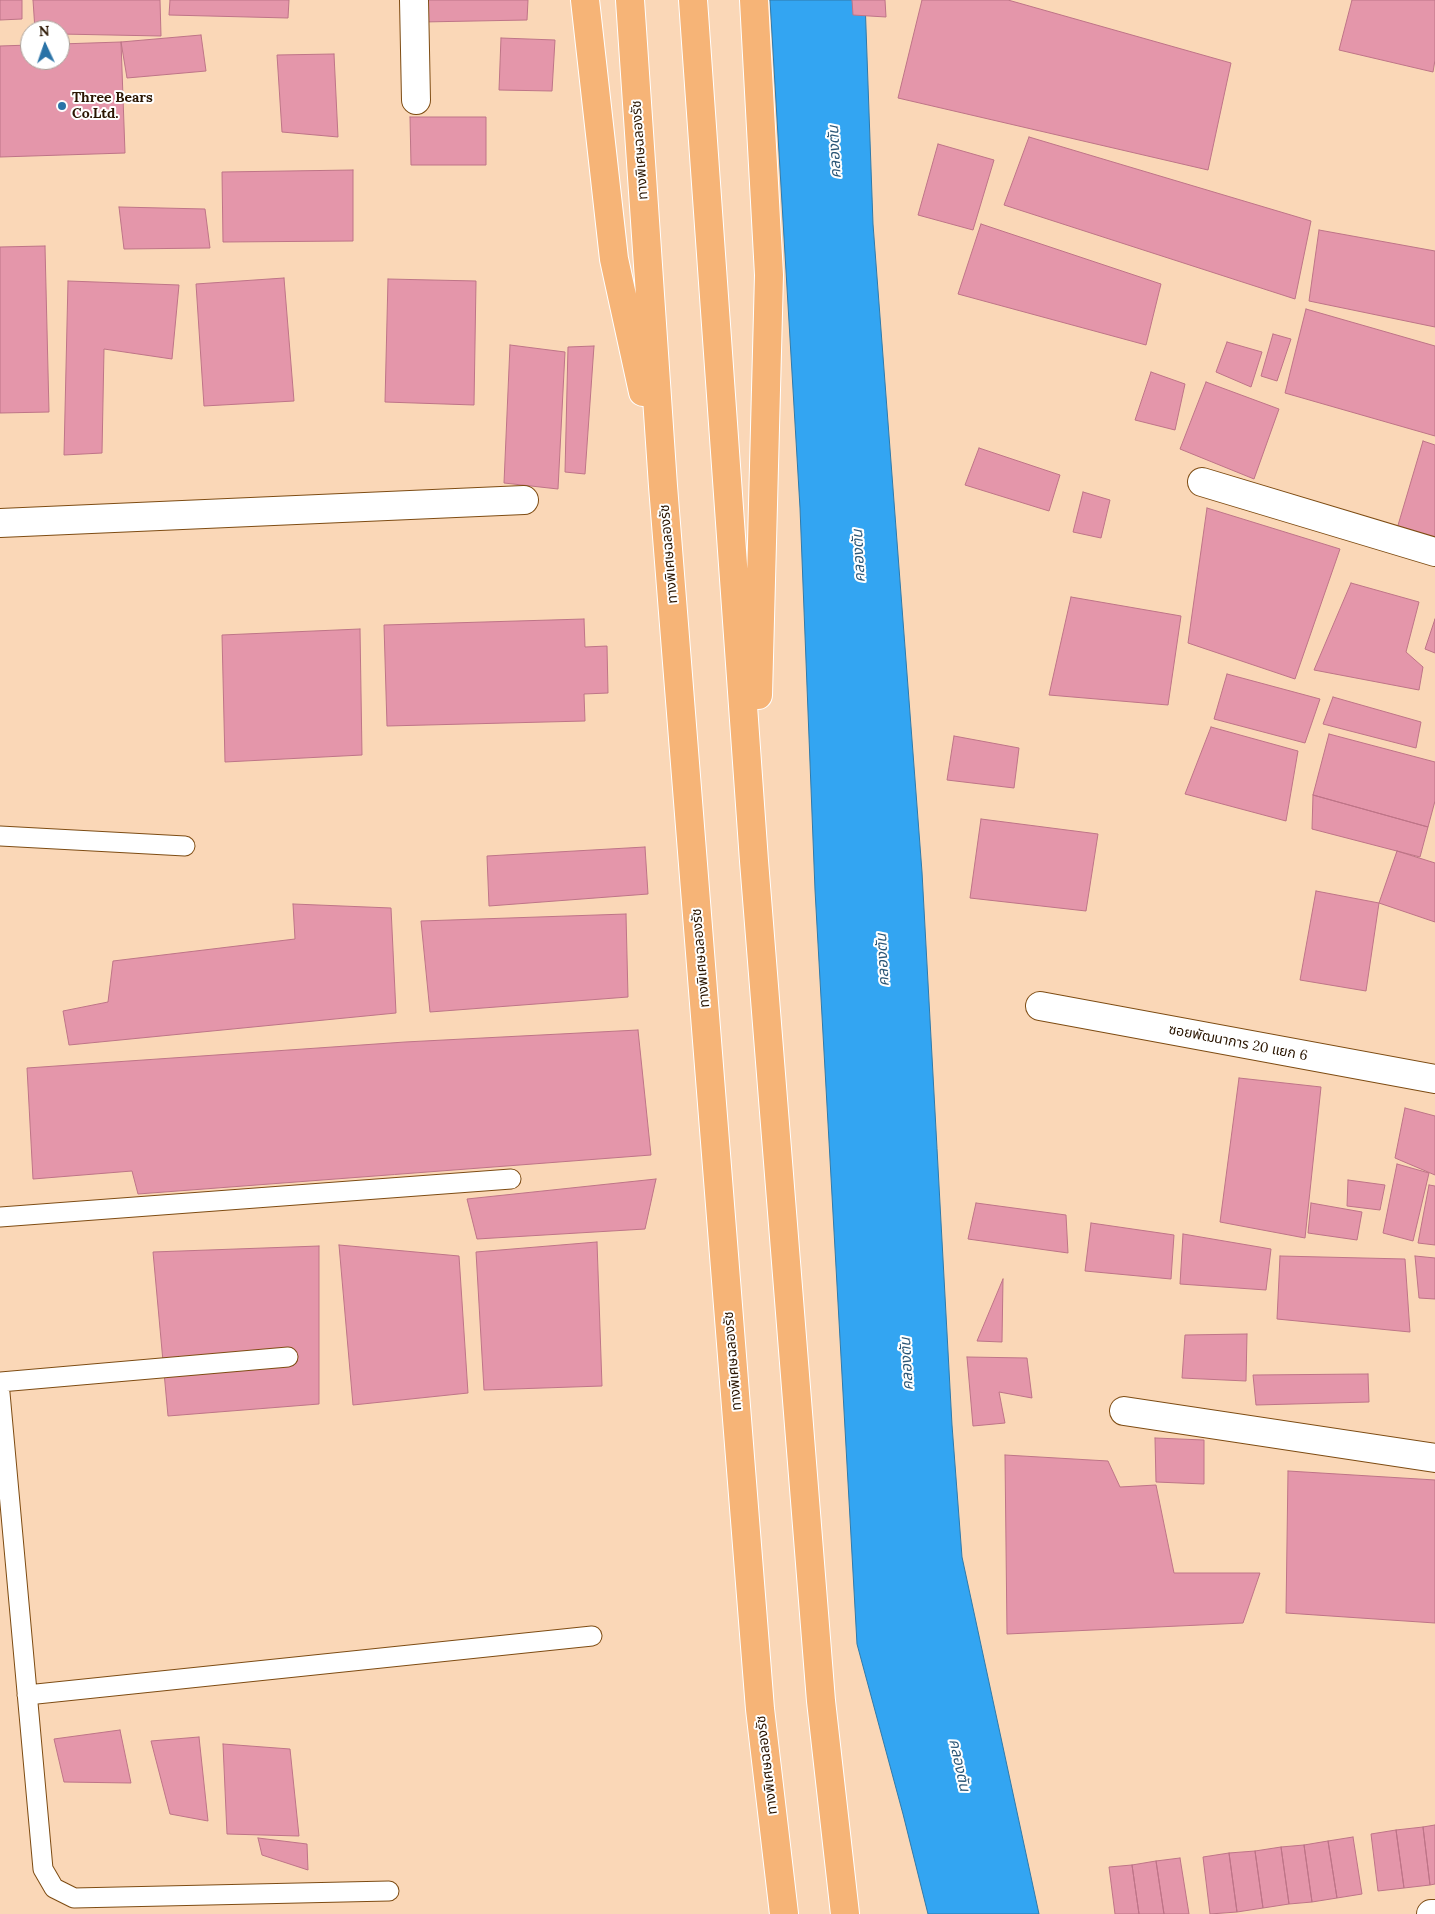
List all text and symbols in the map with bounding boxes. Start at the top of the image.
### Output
north arrow [20,20,70,70]
text: N [38,22,50,40]
place label: Three Bears Co.Ltd. [72,90,153,122]
marker: Three Bears Co.Ltd. [56,100,68,112]
street label: ทางพิเศษฉลองรัช [628,100,652,200]
water label: คลองตัน [825,125,845,179]
street label: ทางพิเศษฉลองรัช [656,504,682,604]
water label: คลองตัน [849,529,869,583]
street label: ทางพิเศษฉลองรัช [688,908,714,1008]
water label: คลองตัน [873,933,893,987]
street label: ซอยพัฒนาการ 20 แยก 6 [1167,1021,1309,1065]
street label: ทางพิเศษฉลองรัช [720,1311,746,1411]
water label: คลองตัน [897,1337,917,1391]
street label: ทางพิเศษฉลองรัช [753,1714,781,1816]
water label: คลองตัน [945,1737,973,1793]

